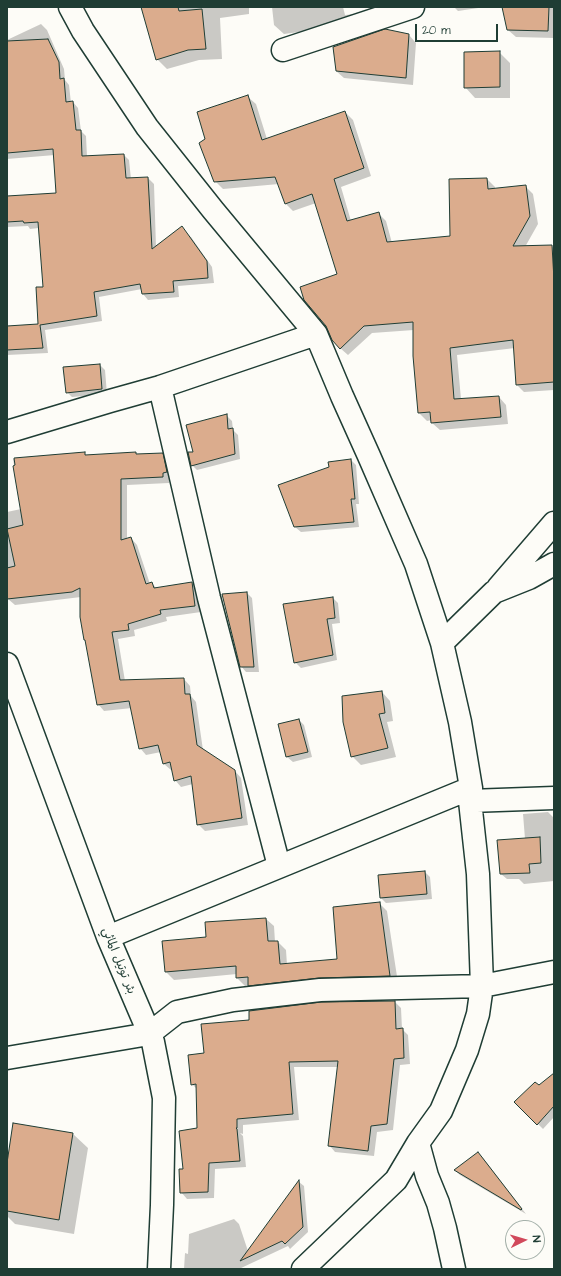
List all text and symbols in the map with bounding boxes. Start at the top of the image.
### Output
scale bar [417,16,500,42]
text: 20 m [422,22,451,39]
street label: بئر توتيل المائي [98,925,138,997]
north arrow [505,1220,545,1260]
text: N [529,1235,544,1243]

